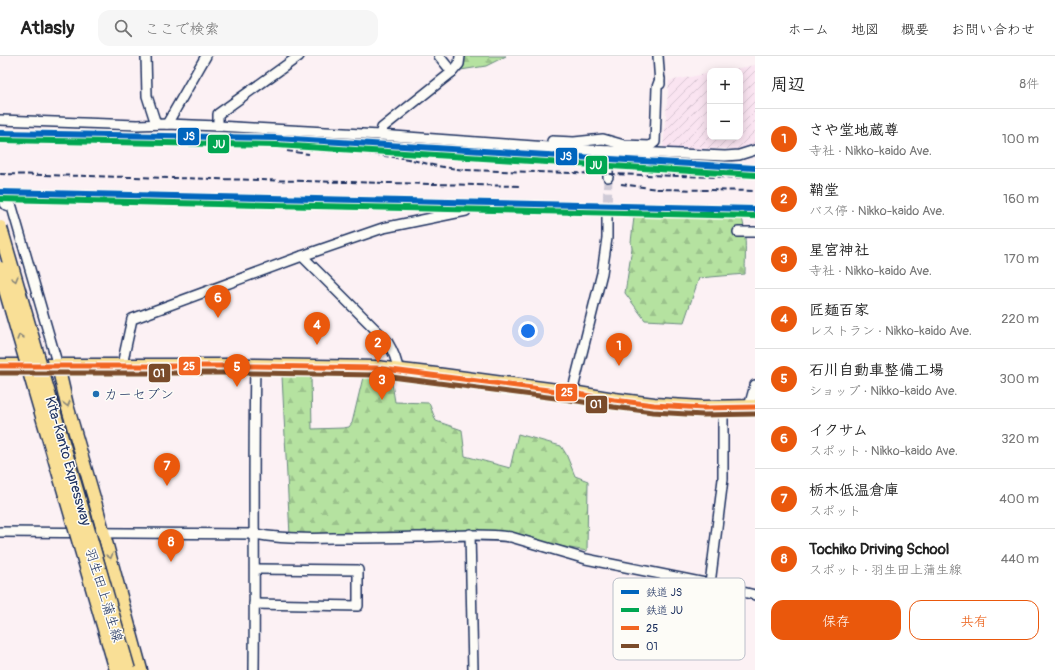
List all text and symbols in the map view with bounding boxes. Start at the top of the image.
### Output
search box [98,10,378,46]
text: Atlasly [20,16,74,40]
icon: search [112,17,134,39]
text: ここで検索 [144,20,220,39]
text: ホーム [788,21,829,38]
text: 地図 [851,21,879,38]
text: 概要 [901,21,929,38]
text: お問い合わせ [951,21,1035,38]
map controls [707,68,743,140]
button: + [707,68,743,104]
text: 周辺 [771,74,805,95]
text: 8件 [1019,76,1039,92]
button: − [707,104,743,140]
text: さや堂地蔵尊 [809,121,899,140]
line badge: JS [177,127,200,146]
text: JS [183,130,195,143]
text: 1 [781,131,787,147]
text: 100 m [1002,131,1039,147]
line badge: JU [207,134,230,154]
text: JU [213,138,225,151]
text: 寺社 · Nikko-kaido Ave. [809,143,932,159]
line badge: JS [555,147,578,166]
text: JS [560,150,572,163]
line badge: JU [585,155,608,175]
text: JU [590,159,602,172]
text: 鞘堂 [809,181,839,200]
text: 2 [780,191,788,207]
text: 160 m [1003,191,1039,207]
text: バス停 · Nikko-kaido Ave. [809,203,945,219]
text: 星宮神社 [809,241,869,260]
text: 3 [780,251,788,267]
text: 170 m [1004,251,1039,267]
text: 寺社 · Nikko-kaido Ave. [809,263,932,279]
one-way arrow [10,276,19,283]
pin: 6 [205,285,231,318]
text: 匠麺百家 [809,301,869,320]
text: 4 [780,311,788,327]
text: 220 m [1001,311,1039,327]
pin: 4 [304,312,330,345]
your location [518,321,538,341]
text: レストラン · Nikko-kaido Ave. [809,323,972,339]
pin: 2 [365,330,391,363]
pin: 1 [606,333,632,366]
one-way arrow [16,334,25,341]
pin: 5 [224,354,250,387]
line badge: 25 [178,356,201,376]
text: 25 [183,360,195,373]
text: 石川自動車整備工場 [809,361,944,380]
line badge: 01 [148,363,171,383]
text: 01 [153,367,165,380]
pin: 3 [369,367,395,400]
text: 5 [780,371,788,387]
text: 300 m [1000,371,1039,387]
line badge: 25 [555,383,578,402]
text: ショップ · Nikko-kaido Ave. [809,383,957,399]
place label: カーセブン [104,386,174,403]
text: 25 [561,386,573,399]
marker: カーセブン [91,389,101,399]
street label: Kita-Kanto Expressway [41,394,95,528]
line badge: 01 [585,395,608,414]
text: 01 [590,398,602,411]
one-way arrow [62,400,71,407]
text: イクサム [809,421,868,440]
text: 6 [780,431,788,447]
text: 320 m [1001,431,1039,447]
text: スポット · Nikko-kaido Ave. [809,443,958,459]
pin: 7 [154,453,180,486]
text: 栃木低温倉庫 [809,481,899,500]
text: 7 [781,491,787,507]
text: 400 m [999,491,1039,507]
text: スポット [809,503,861,519]
pin: 8 [158,529,184,562]
text: Tochiko Driving School [809,540,949,559]
street label: 羽生田上蒲生線 [82,546,126,644]
text: 8 [781,551,787,567]
text: 440 m [1001,551,1039,567]
one-way arrow [105,552,114,559]
text: スポット · 羽生田上蒲生線 [809,562,962,578]
legend [613,578,745,660]
text: 鉄道 JS [646,586,682,599]
button: 保存 [771,600,901,640]
button: 共有 [909,600,1039,640]
text: 鉄道 JU [646,604,683,617]
text: 25 [646,622,658,635]
text: 01 [646,640,658,653]

